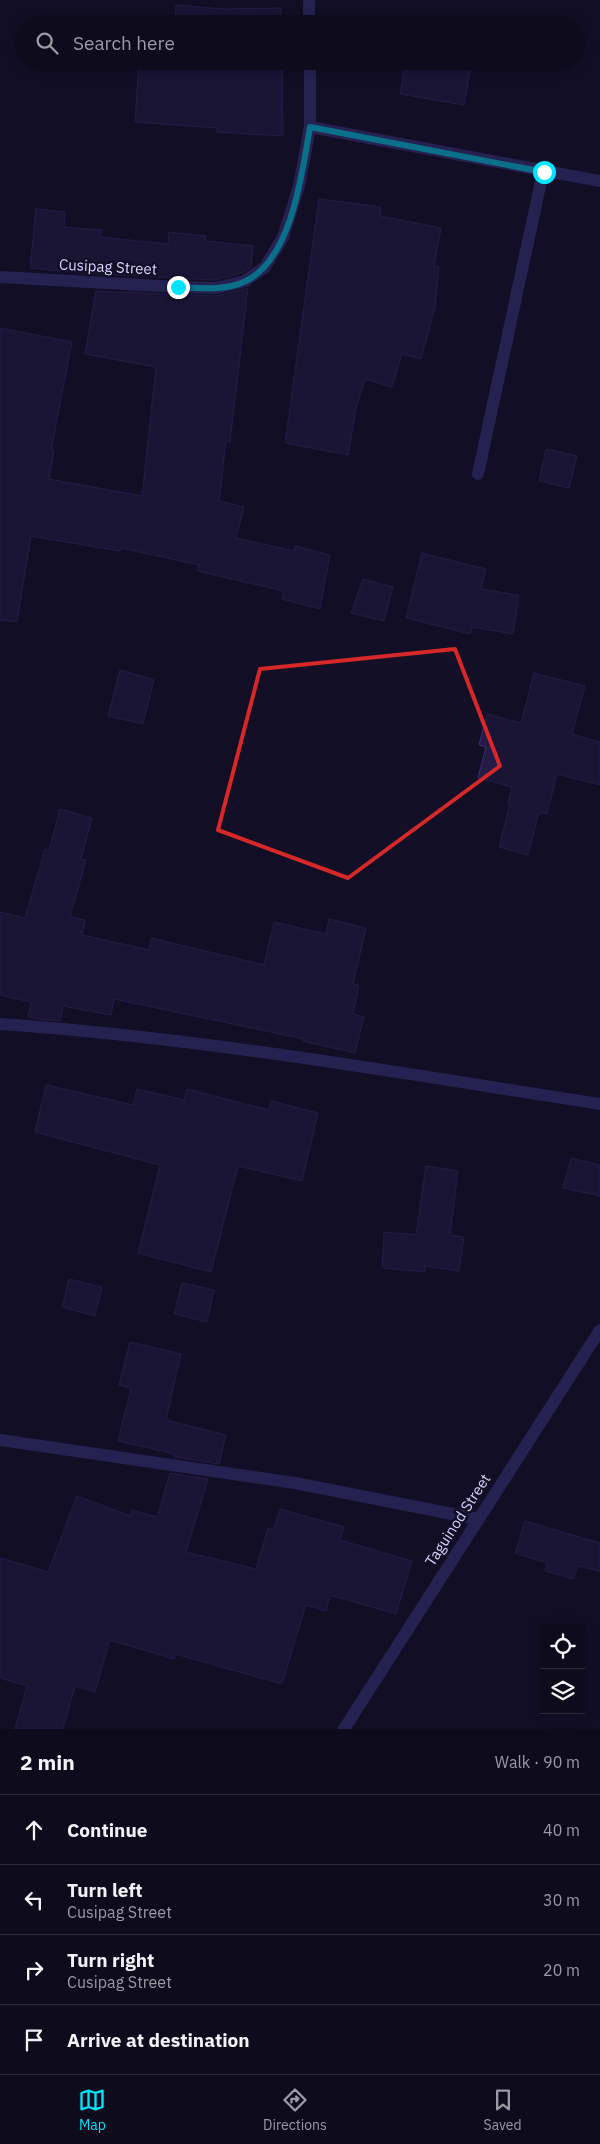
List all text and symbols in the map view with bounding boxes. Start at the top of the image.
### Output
search box [15,15,585,70]
icon: search [33,29,61,57]
text: Search here [73,31,175,55]
route start [533,161,556,184]
street label: Cusipag Street [58,254,158,279]
route end [167,276,190,299]
street label: Taguinod Street [421,1470,494,1569]
map controls [540,1624,585,1714]
button: locate [540,1624,585,1669]
button: layers [540,1669,585,1714]
text: 2 min [20,1748,75,1776]
text: Walk · 90 m [495,1752,580,1772]
icon: ahead [20,1816,48,1844]
text: Continue [67,1818,147,1842]
text: 40 m [543,1820,580,1840]
text: Turn left [67,1878,143,1902]
icon: left [20,1886,48,1914]
text: 30 m [543,1890,580,1910]
text: Cusipag Street [67,1902,172,1922]
text: Turn right [67,1948,154,1972]
icon: right [20,1956,48,1984]
text: 20 m [543,1960,580,1980]
text: Cusipag Street [67,1972,172,1992]
icon: arrive [20,2026,48,2054]
text: Arrive at destination [67,2028,250,2052]
tab: Map [78,2086,106,2134]
tab: Directions [263,2086,327,2134]
tab: Saved [484,2086,522,2134]

